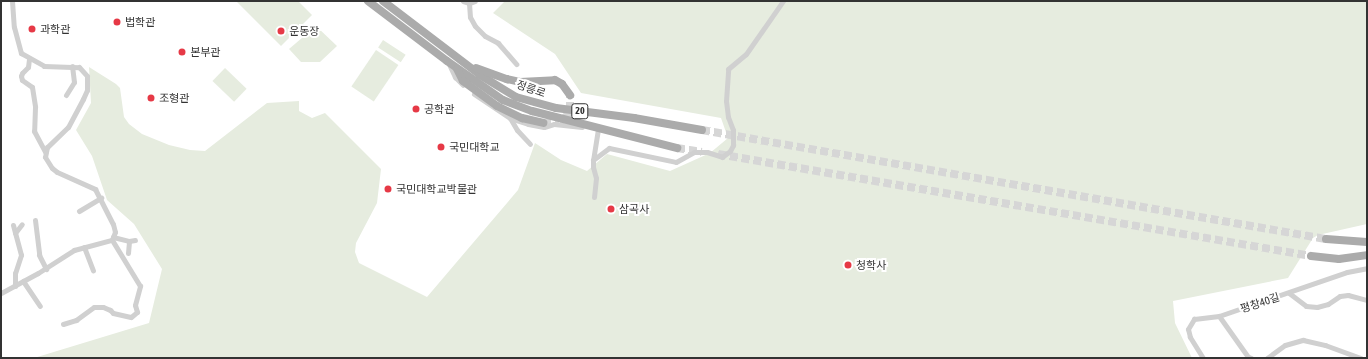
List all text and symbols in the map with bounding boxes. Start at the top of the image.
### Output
place label: 법학관 [125,15,155,29]
marker: 법학관 [112,17,122,27]
place label: 과학관 [40,22,70,36]
marker: 과학관 [27,24,37,34]
place label: 운동장 [289,24,319,38]
marker: 운동장 [276,26,286,36]
place label: 본부관 [190,45,220,59]
marker: 본부관 [177,47,187,57]
street label: 정릉로 [514,78,548,100]
place label: 조형관 [159,91,189,105]
marker: 조형관 [146,93,156,103]
place label: 공학관 [424,102,454,116]
road number: 20 [571,103,589,119]
marker: 공학관 [411,104,421,114]
place label: 국민대학교 [449,140,500,154]
marker: 국민대학교 [436,142,446,152]
place label: 국민대학교박물관 [396,182,477,196]
marker: 국민대학교박물관 [383,184,393,194]
place label: 삼곡사 [619,202,649,216]
marker: 삼곡사 [606,204,616,214]
place label: 청학사 [856,258,886,272]
marker: 청학사 [843,260,853,270]
street label: 평창40길 [1239,290,1281,316]

